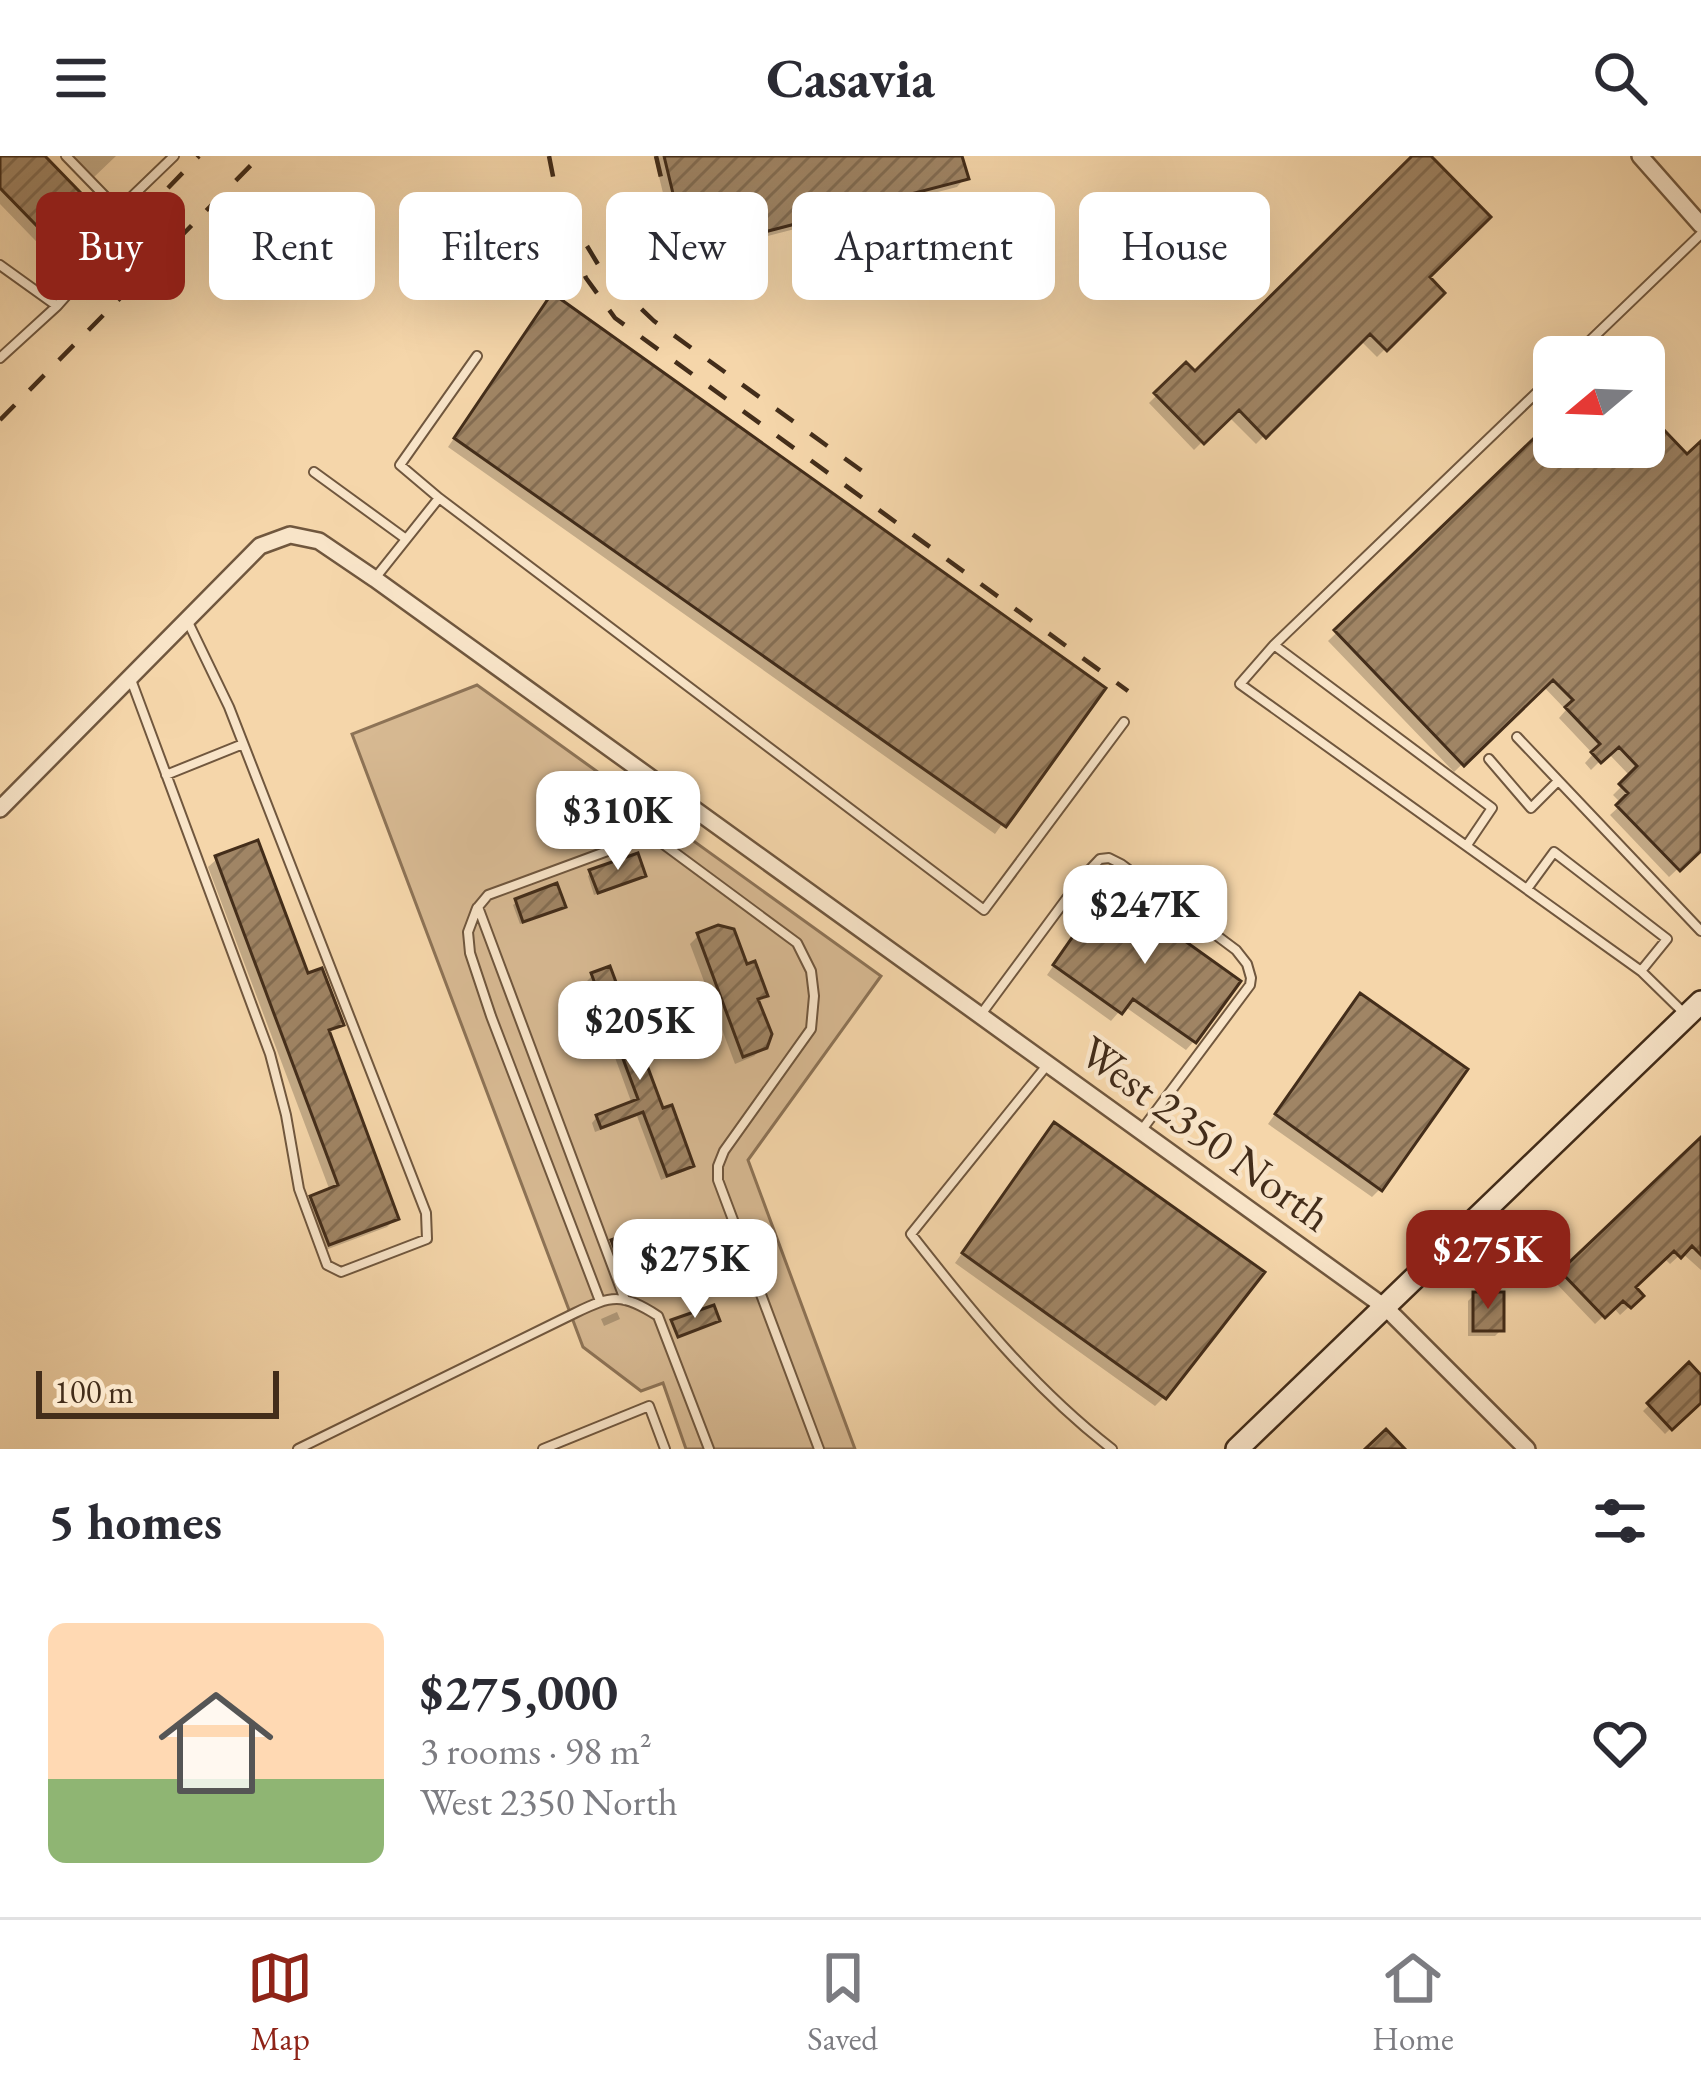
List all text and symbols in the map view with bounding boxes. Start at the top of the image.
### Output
text: Casavia [766,43,935,113]
icon: menu [48,45,114,111]
icon: search [1587,45,1653,111]
chip: Buy [36,192,185,300]
chip: Rent [209,192,375,300]
chip: Filters [399,192,582,300]
chip: New [606,192,768,300]
chip: Apartment [792,192,1055,300]
chip: House [1079,192,1270,300]
north arrow [1533,336,1665,468]
map controls [1533,336,1665,468]
pin: $310K [534,771,702,873]
text: $310K [563,784,673,835]
pin: $247K [1061,865,1229,967]
text: $247K [1090,878,1200,929]
pin: $205K [556,981,724,1083]
text: $205K [585,994,695,1045]
street label: West 2350 North [1069,1022,1343,1244]
pin: $275K [1404,1210,1572,1312]
pin: $275K [611,1219,779,1321]
text: $275K [1433,1223,1543,1274]
text: $275K [640,1232,750,1283]
scale bar [36,1365,279,1418]
text: 100 m [54,1370,134,1413]
text: 5 homes [48,1488,222,1554]
icon: filters [1587,1488,1653,1554]
text: $275,000 [420,1659,618,1725]
icon: home [144,1671,288,1815]
icon: heart [1587,1710,1653,1776]
text: 3 rooms · 98 m² [420,1725,652,1776]
text: West 2350 North [420,1776,678,1827]
tab: Map [247,1945,313,2060]
tab: Saved [807,1945,878,2060]
tab: Home [1372,1945,1454,2060]

